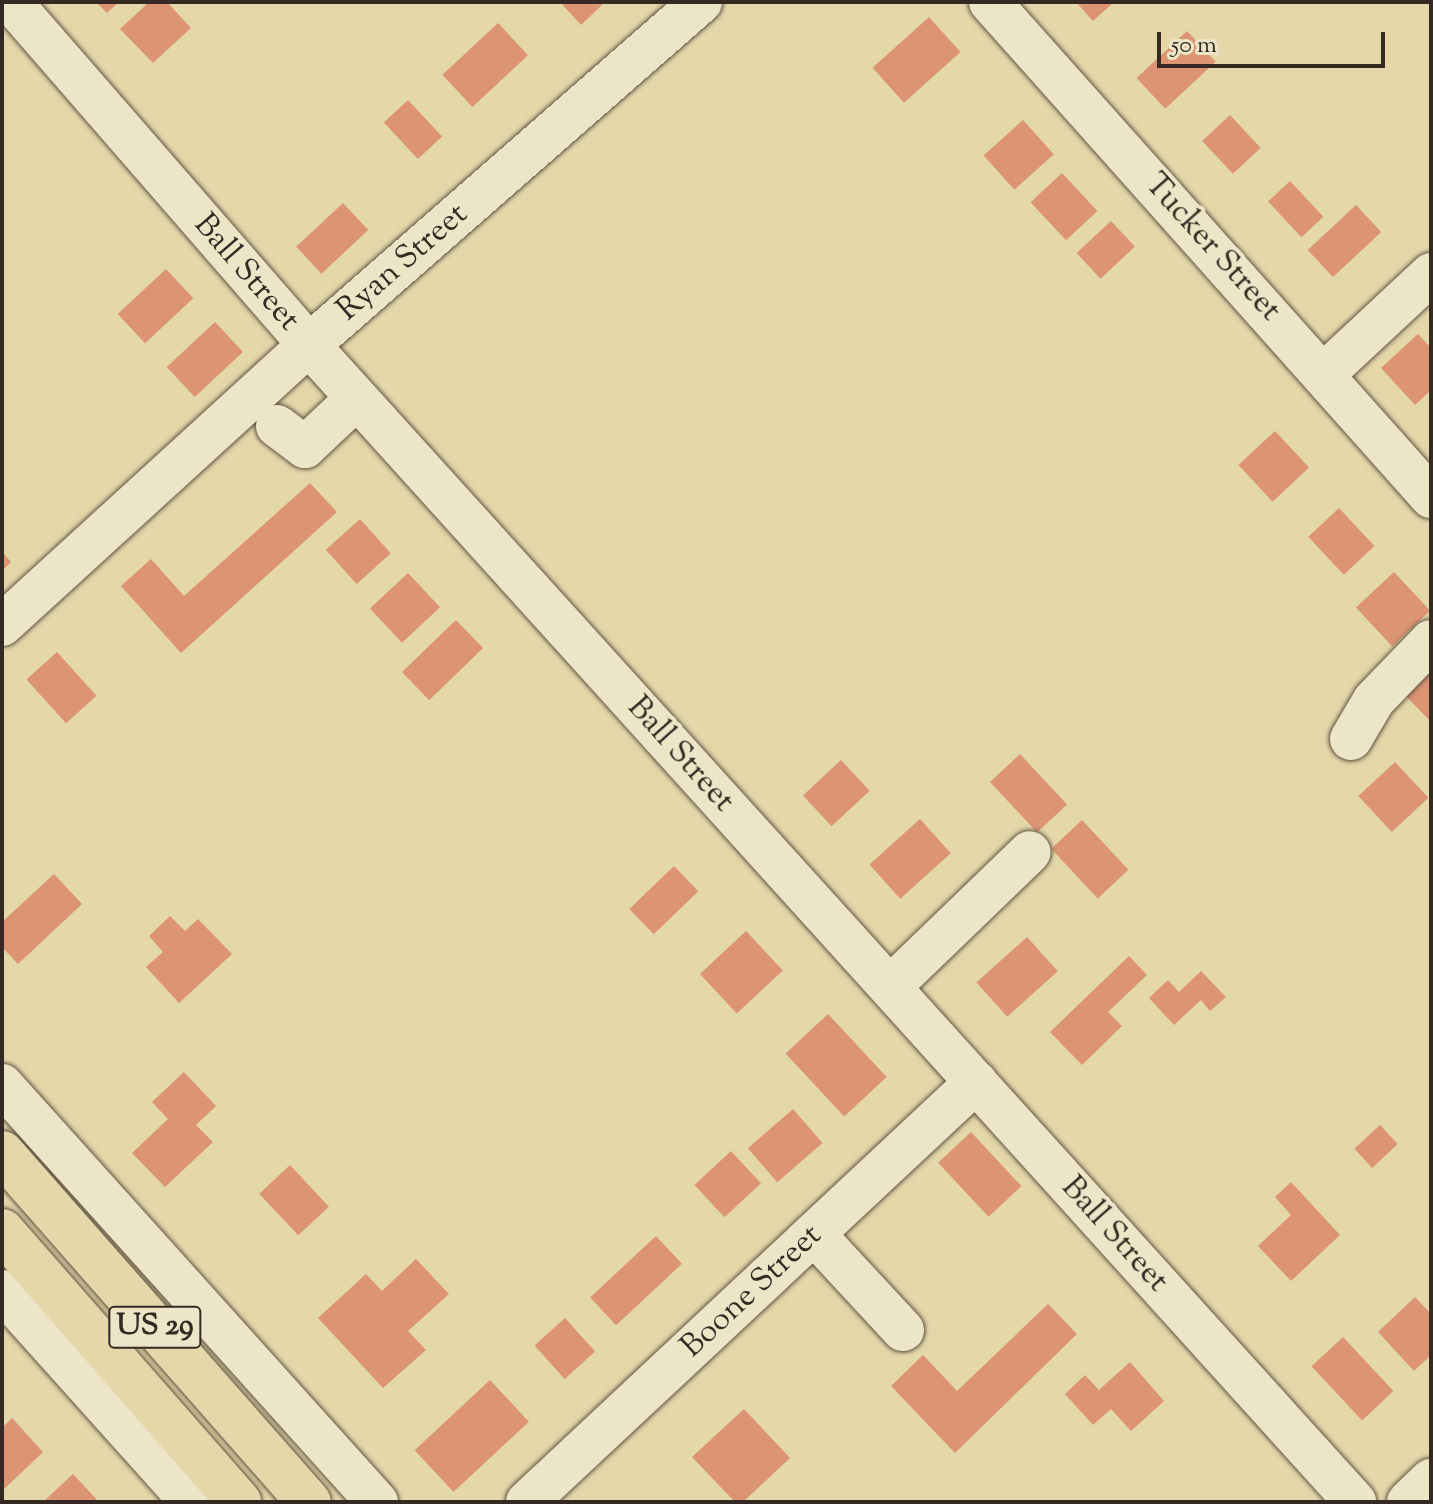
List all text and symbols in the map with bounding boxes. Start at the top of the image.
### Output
scale bar [1161,16,1389,66]
text: 50 m [1171,29,1217,63]
street label: Tucker Street [1136,166,1288,330]
street label: Ryan Street [330,196,476,330]
street label: Ball Street [185,207,307,339]
street label: Ball Street [618,689,742,821]
street label: Ball Street [1052,1169,1176,1301]
street label: Boone Street [674,1217,830,1367]
road number: US 29 [107,1301,203,1353]

